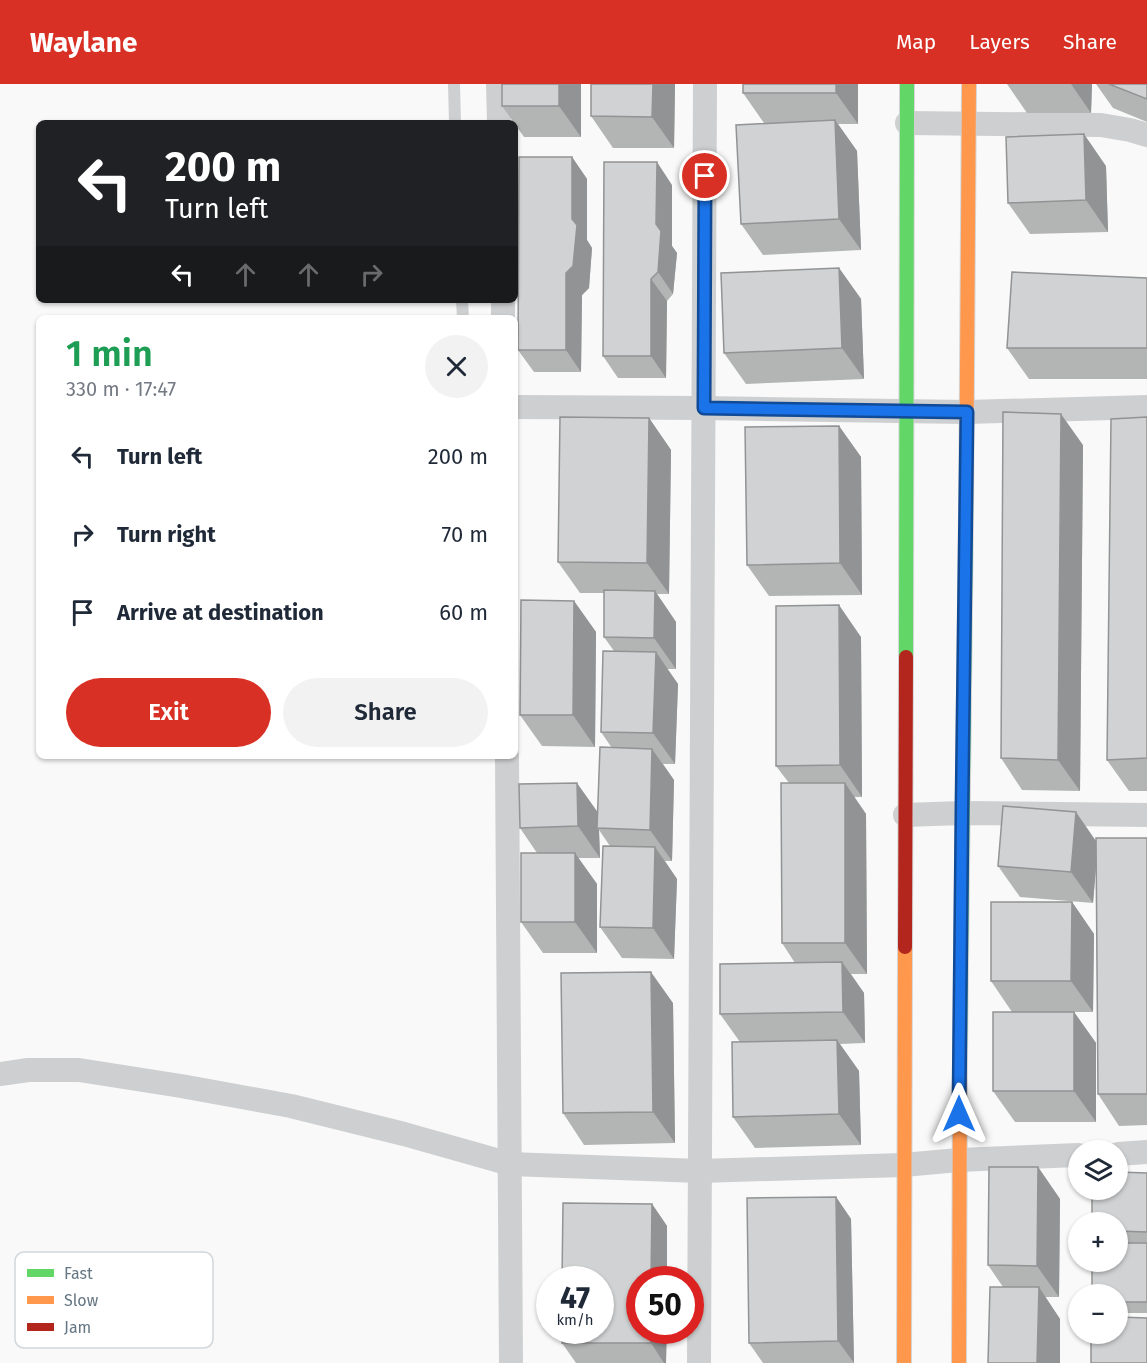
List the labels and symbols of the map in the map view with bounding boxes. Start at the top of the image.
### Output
pin [679,150,730,201]
position arrow [927,1082,991,1146]
legend [15,1252,213,1348]
text: Fast [64,1264,93,1283]
speed limit sign: 50 [626,1266,704,1344]
text: Slow [64,1291,99,1310]
text: Jam [64,1318,91,1337]

